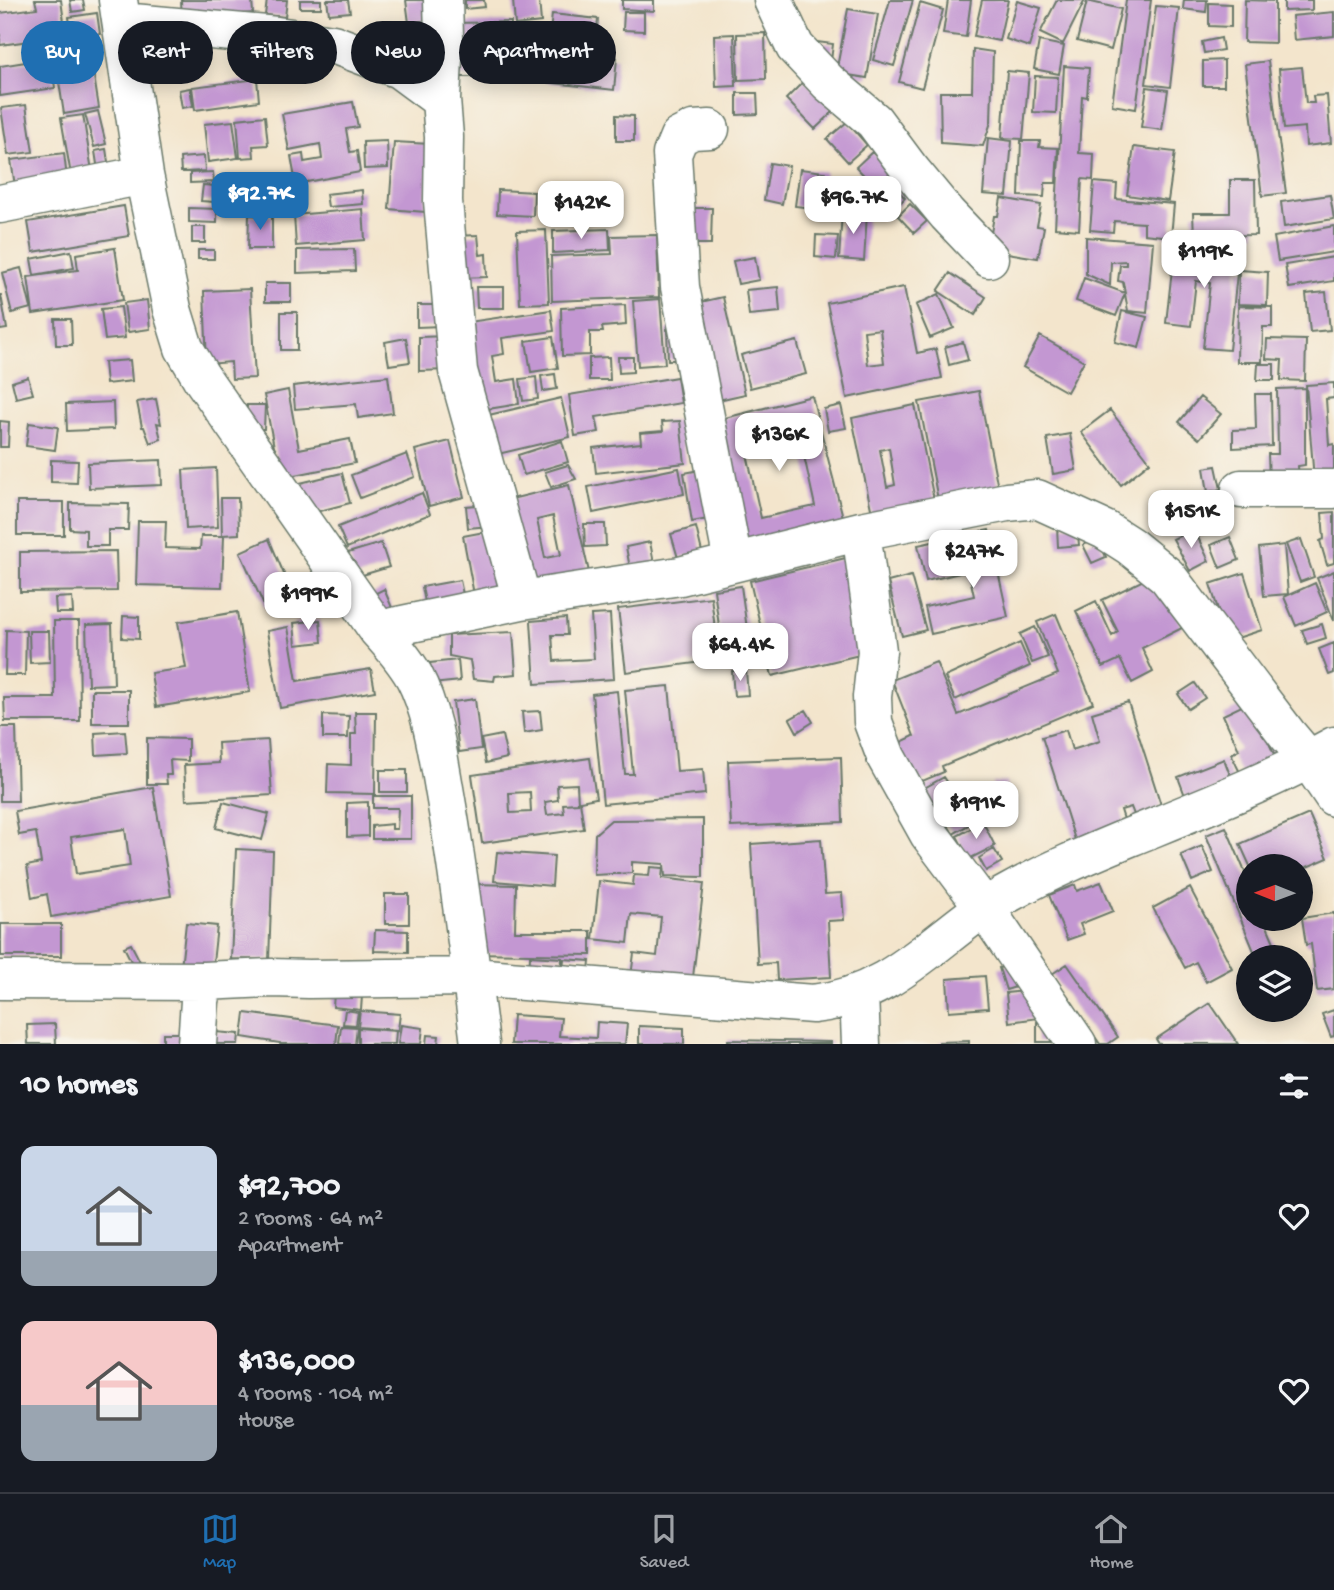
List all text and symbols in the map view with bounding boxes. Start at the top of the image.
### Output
chip: Buy [21,21,104,84]
chip: Rent [118,21,213,84]
chip: Filters [227,21,337,84]
chip: New [351,21,445,84]
chip: Apartment [459,21,616,84]
pin: $92.7K [203,173,317,232]
pin: $96.7K [796,176,910,236]
text: $92.7K [228,181,292,208]
pin: $142K [532,182,630,241]
text: $96.7K [820,185,886,212]
text: $142K [554,190,608,217]
pin: $119K [1155,230,1253,290]
text: $119K [1177,239,1231,266]
pin: $136K [730,414,828,473]
text: $136K [751,422,807,449]
pin: $151K [1142,490,1240,550]
text: $151K [1164,499,1218,526]
pin: $247K [924,530,1022,590]
text: $247K [944,539,1002,566]
pin: $199K [259,572,357,632]
text: $199K [280,581,336,608]
pin: $64.4K [683,624,797,683]
text: $64.4K [708,632,772,659]
pin: $191K [927,782,1025,841]
text: $191K [949,790,1003,817]
north arrow [1236,854,1312,931]
map controls [1236,854,1313,1022]
button: layers [1236,945,1313,1022]
icon: filters [1275,1067,1313,1105]
text: 10 homes [21,1069,137,1104]
text: $92,700 [238,1171,340,1206]
icon: home [77,1174,161,1258]
icon: heart [1275,1197,1313,1235]
text: 2 rooms · 64 m² [238,1206,383,1233]
text: Apartment [238,1233,342,1260]
text: $136,000 [238,1346,355,1381]
icon: home [77,1349,161,1433]
icon: heart [1275,1372,1313,1410]
text: 4 rooms · 104 m² [238,1381,393,1408]
text: House [238,1408,294,1435]
tab: Map [201,1510,239,1575]
tab: Saved [640,1510,688,1575]
tab: Home [1089,1510,1133,1575]

